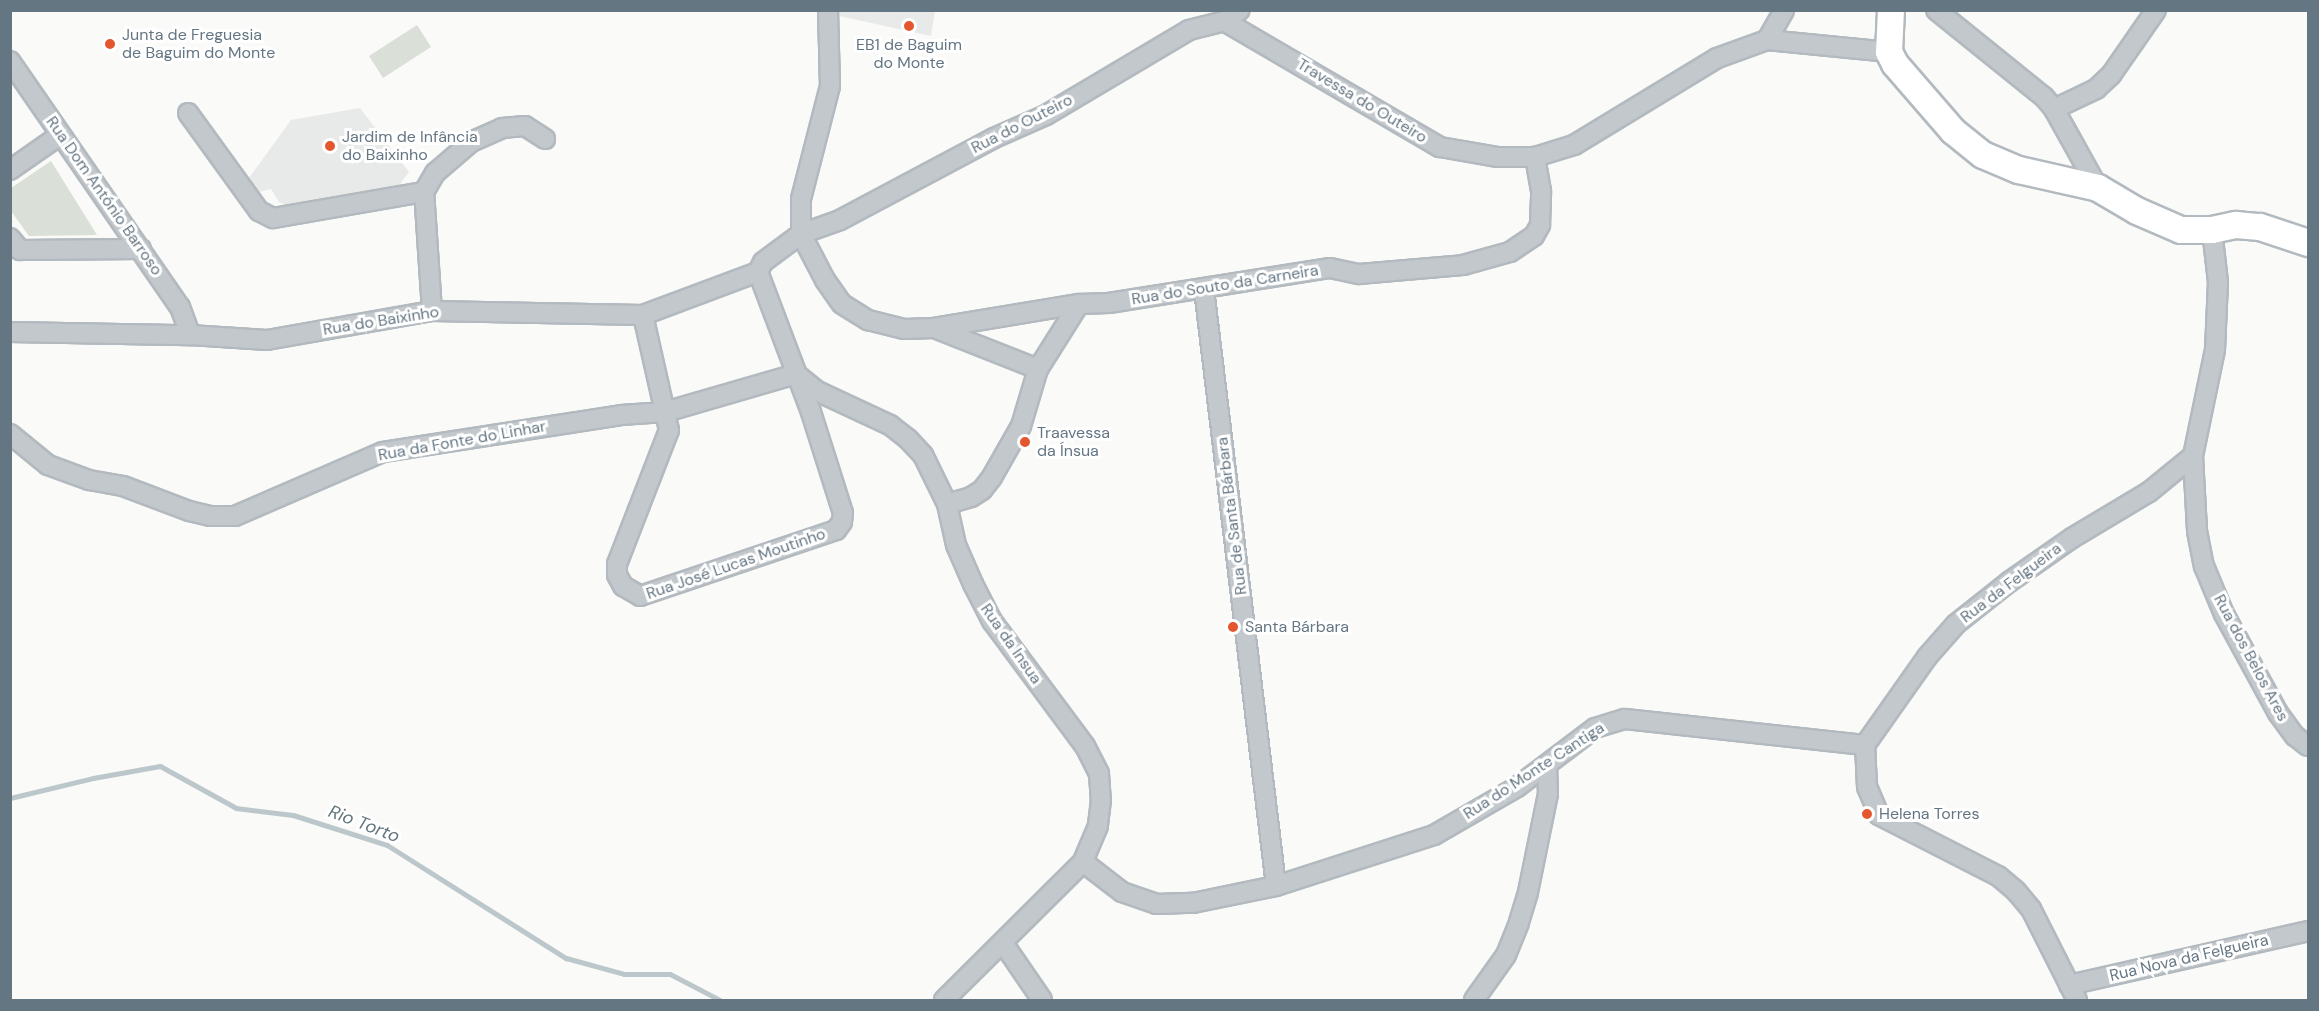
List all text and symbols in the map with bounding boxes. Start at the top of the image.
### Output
marker: EB1 de Baguim do Monte [902,19,916,33]
place label: Junta de Freguesia de Baguim do Monte [122,25,275,63]
place label: EB1 de Baguim do Monte [856,35,962,73]
marker: Junta de Freguesia de Baguim do Monte [103,37,117,51]
street label: Travessa do Outeiro [1294,55,1430,147]
street label: Rua do Outeiro [968,90,1076,158]
street label: Rua Dom António Barroso [42,113,166,279]
place label: Jardim de Infância do Baixinho [342,127,478,165]
marker: Jardim de Infância do Baixinho [323,139,337,153]
street label: Rua do Souto da Carneira [1130,261,1320,309]
street label: Rua do Baixinho [322,302,440,340]
street label: Rua da Fonte do Linhar [377,417,547,465]
place label: Traavessa da Ínsua [1037,423,1110,461]
marker: Traavessa da Ínsua [1018,435,1032,449]
street label: Rua de Santa Bárbara [1213,436,1251,596]
street label: Rua José Lucas Moutinho [644,524,828,604]
street label: Rua da Felgueira [1957,539,2065,627]
street label: Rua dos Belos Ares [2209,591,2293,725]
street label: Rua da Insua [976,600,1046,688]
place label: Santa Bárbara [1245,617,1349,637]
marker: Santa Bárbara [1226,620,1240,634]
street label: Rua do Monte Cantiga [1460,718,1608,824]
water label: Rio Torto [325,801,403,847]
place label: Helena Torres [1879,804,1979,824]
marker: Helena Torres [1860,807,1874,821]
street label: Rua Nova da Felgueira [2108,930,2270,986]

